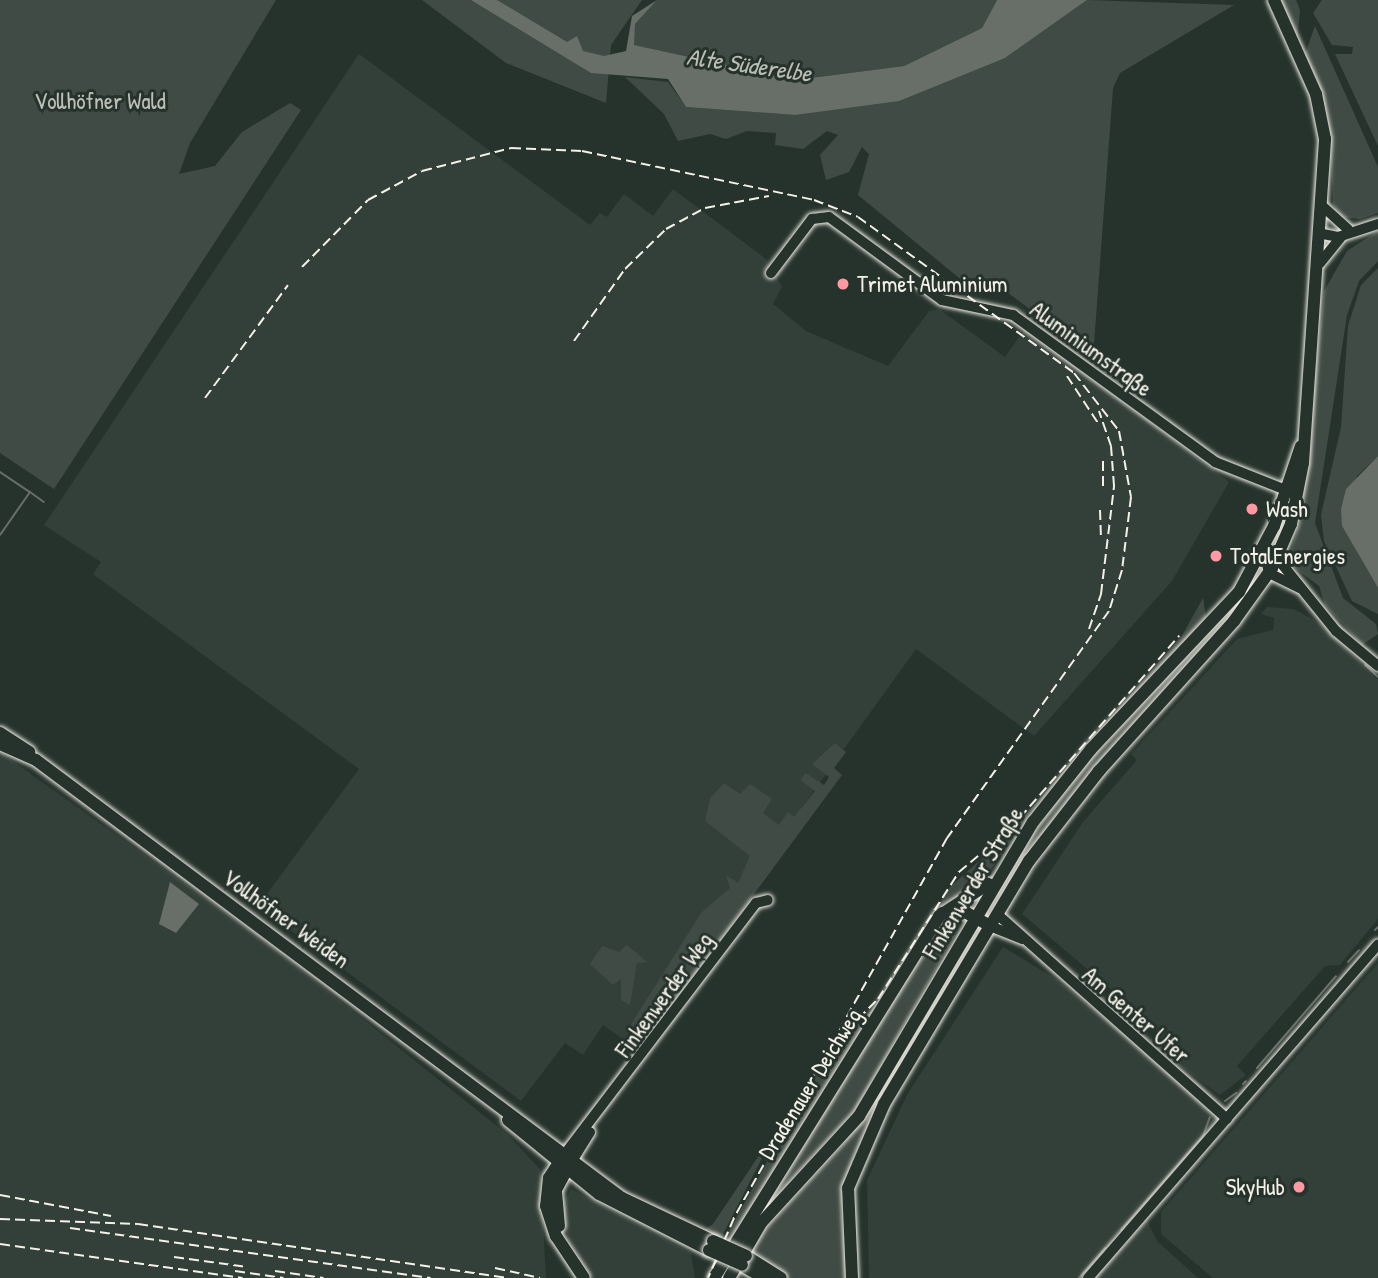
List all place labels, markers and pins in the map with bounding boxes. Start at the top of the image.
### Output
place label: Trimet Aluminium [857,270,1007,298]
marker: Trimet Aluminium [835,276,851,292]
place label: Wash [1266,495,1308,523]
marker: Wash [1244,501,1260,517]
place label: TotalEnergies [1230,542,1345,570]
marker: TotalEnergies [1208,548,1224,564]
place label: SkyHub [1226,1173,1285,1201]
marker: SkyHub [1291,1179,1307,1195]

